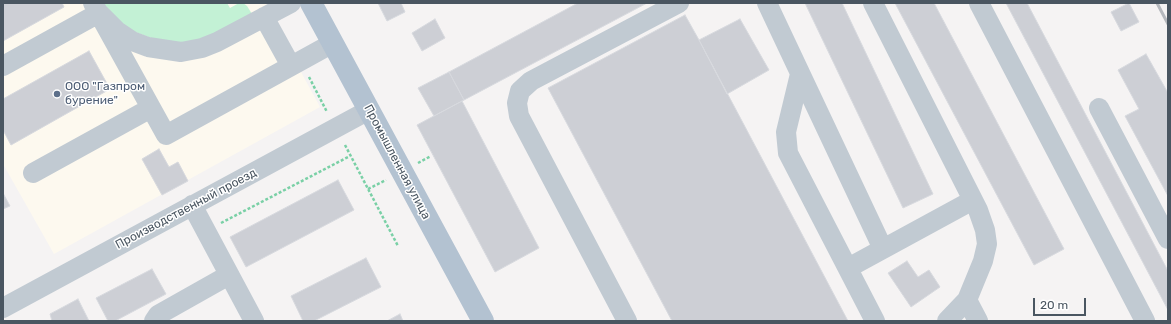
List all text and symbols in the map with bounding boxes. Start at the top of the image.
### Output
place label: ООО "Газпром бурение" [65,80,145,108]
marker: ООО "Газпром бурение" [52,89,62,99]
street label: Промышленная улица [361,102,433,222]
street label: Производственный проезд [113,166,259,252]
scale bar [1035,290,1088,316]
text: 20 m [1040,298,1068,312]

